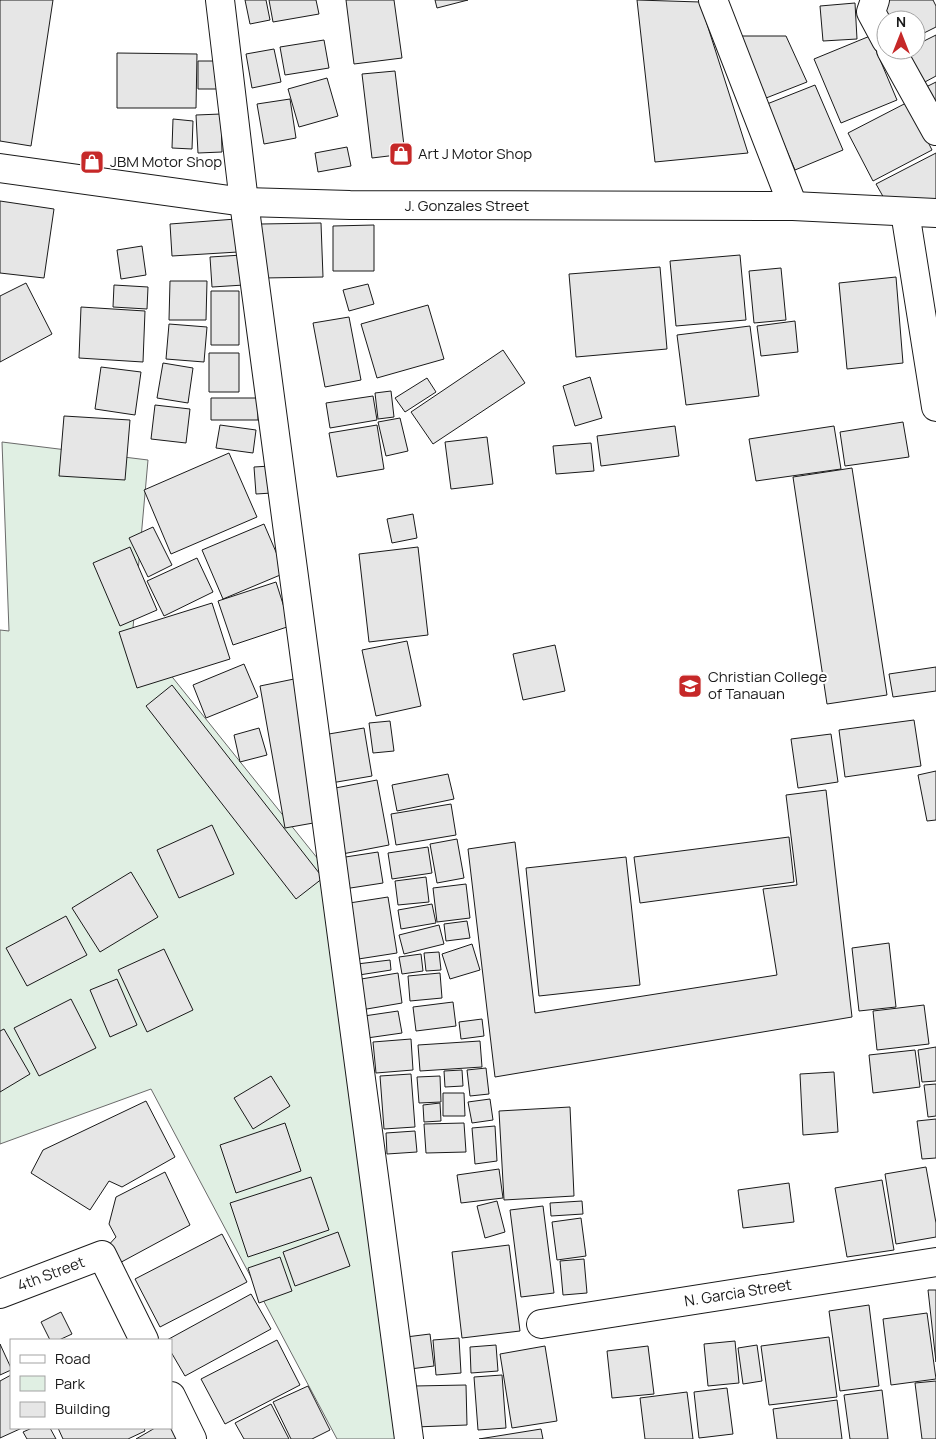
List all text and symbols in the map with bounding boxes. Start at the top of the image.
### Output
north arrow [876,10,926,60]
text: N [896,12,906,31]
shop icon: Art J Motor Shop [388,141,414,167]
place label: Art J Motor Shop [418,143,532,164]
shop icon: JBM Motor Shop [79,149,105,175]
place label: JBM Motor Shop [110,151,222,172]
street label: J. Gonzales Street [405,195,529,216]
place label: Christian College of Tanauan [708,666,827,704]
school or university icon: Christian College of Tanauan [677,673,703,699]
street label: 4th Street [14,1251,88,1296]
street label: N. Garcia Street [683,1274,793,1311]
legend [10,1339,172,1429]
text: Road [55,1348,91,1369]
text: Park [55,1373,85,1394]
text: Building [55,1398,110,1419]

